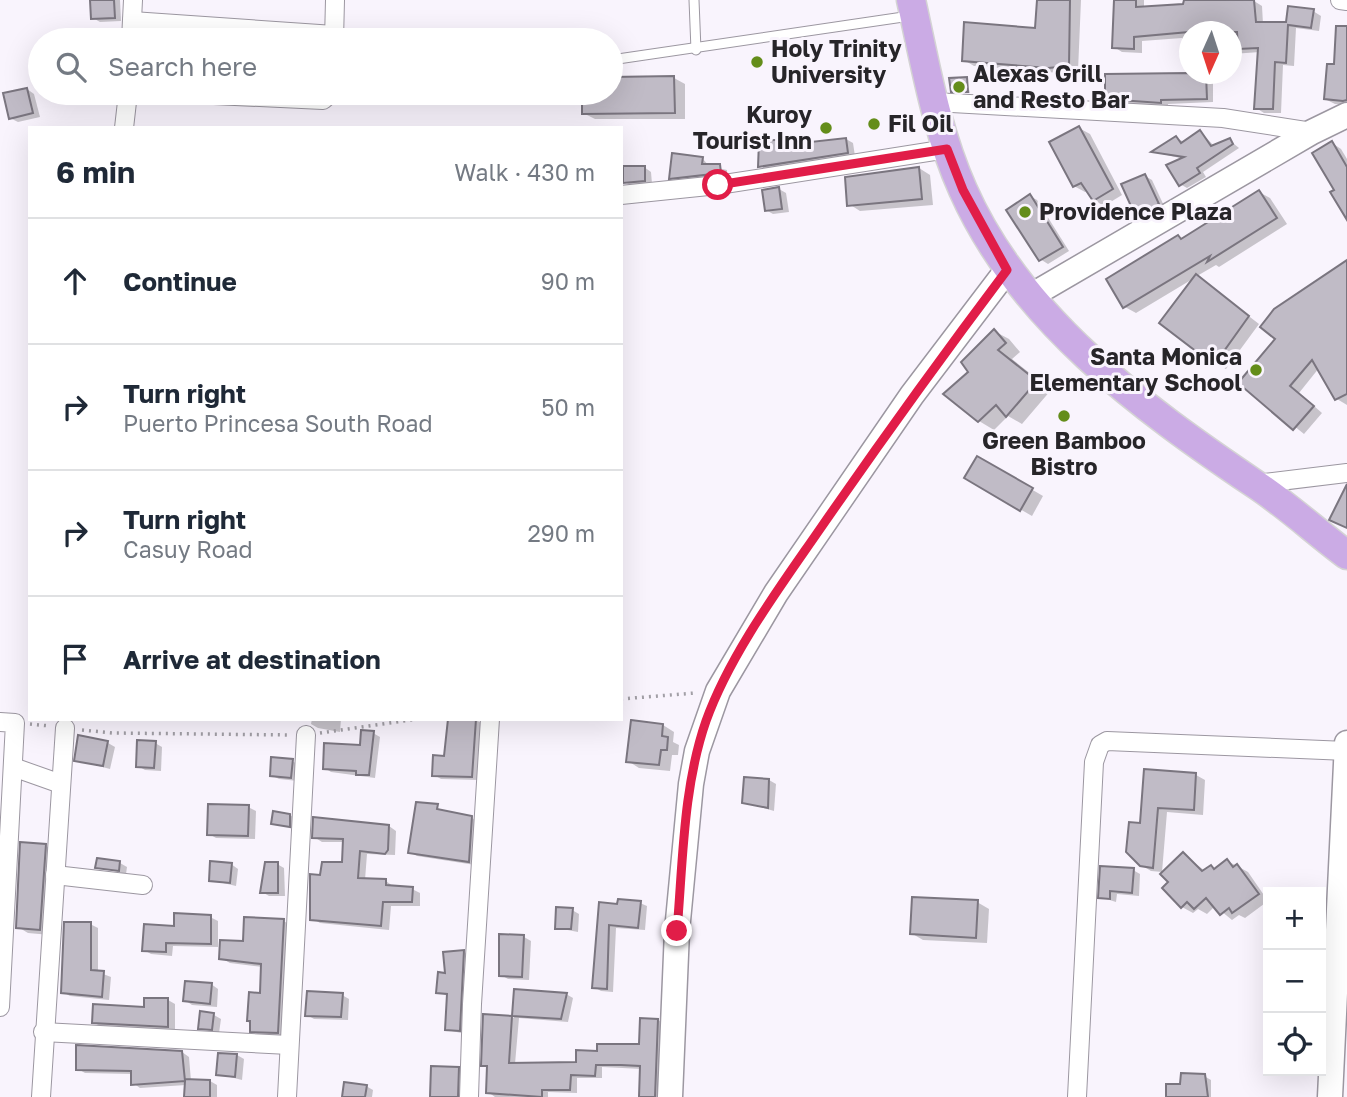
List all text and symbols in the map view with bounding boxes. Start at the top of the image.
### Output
north arrow [1179,21,1242,84]
search box [28,28,623,105]
place label: Holy Trinity University [771,34,902,88]
icon: search [52,48,90,86]
text: Search here [108,51,257,82]
marker: Holy Trinity University [749,54,765,70]
place label: Alexas Grill and Resto Bar [973,59,1129,113]
marker: Alexas Grill and Resto Bar [951,79,967,95]
place label: Kuroy Tourist Inn [693,100,812,154]
place label: Fil Oil [888,109,953,137]
marker: Fil Oil [866,116,882,132]
marker: Kuroy Tourist Inn [818,120,834,136]
text: 6 min [56,154,135,190]
text: Walk · 430 m [454,158,595,186]
route start [702,169,733,200]
place label: Providence Plaza [1039,197,1232,225]
marker: Providence Plaza [1017,204,1033,220]
icon: ahead [56,262,94,300]
text: Continue [123,266,237,297]
text: 90 m [541,267,595,295]
place label: Santa Monica Elementary School [1029,342,1242,396]
marker: Santa Monica Elementary School [1248,362,1264,378]
text: Turn right [123,378,246,409]
icon: right [56,388,94,426]
text: 50 m [541,393,595,421]
marker: Green Bamboo Bistro [1056,408,1072,424]
text: Puerto Princesa South Road [123,409,433,437]
place label: Green Bamboo Bistro [982,426,1146,480]
text: Turn right [123,504,246,535]
icon: right [56,514,94,552]
text: 290 m [527,519,595,547]
text: Casuy Road [123,535,253,563]
icon: arrive [56,640,94,678]
text: Arrive at destination [123,644,381,675]
map controls [1263,887,1326,1076]
button: + [1263,887,1326,950]
route end [661,915,692,946]
button: − [1263,950,1326,1013]
button: locate [1263,1013,1326,1076]

